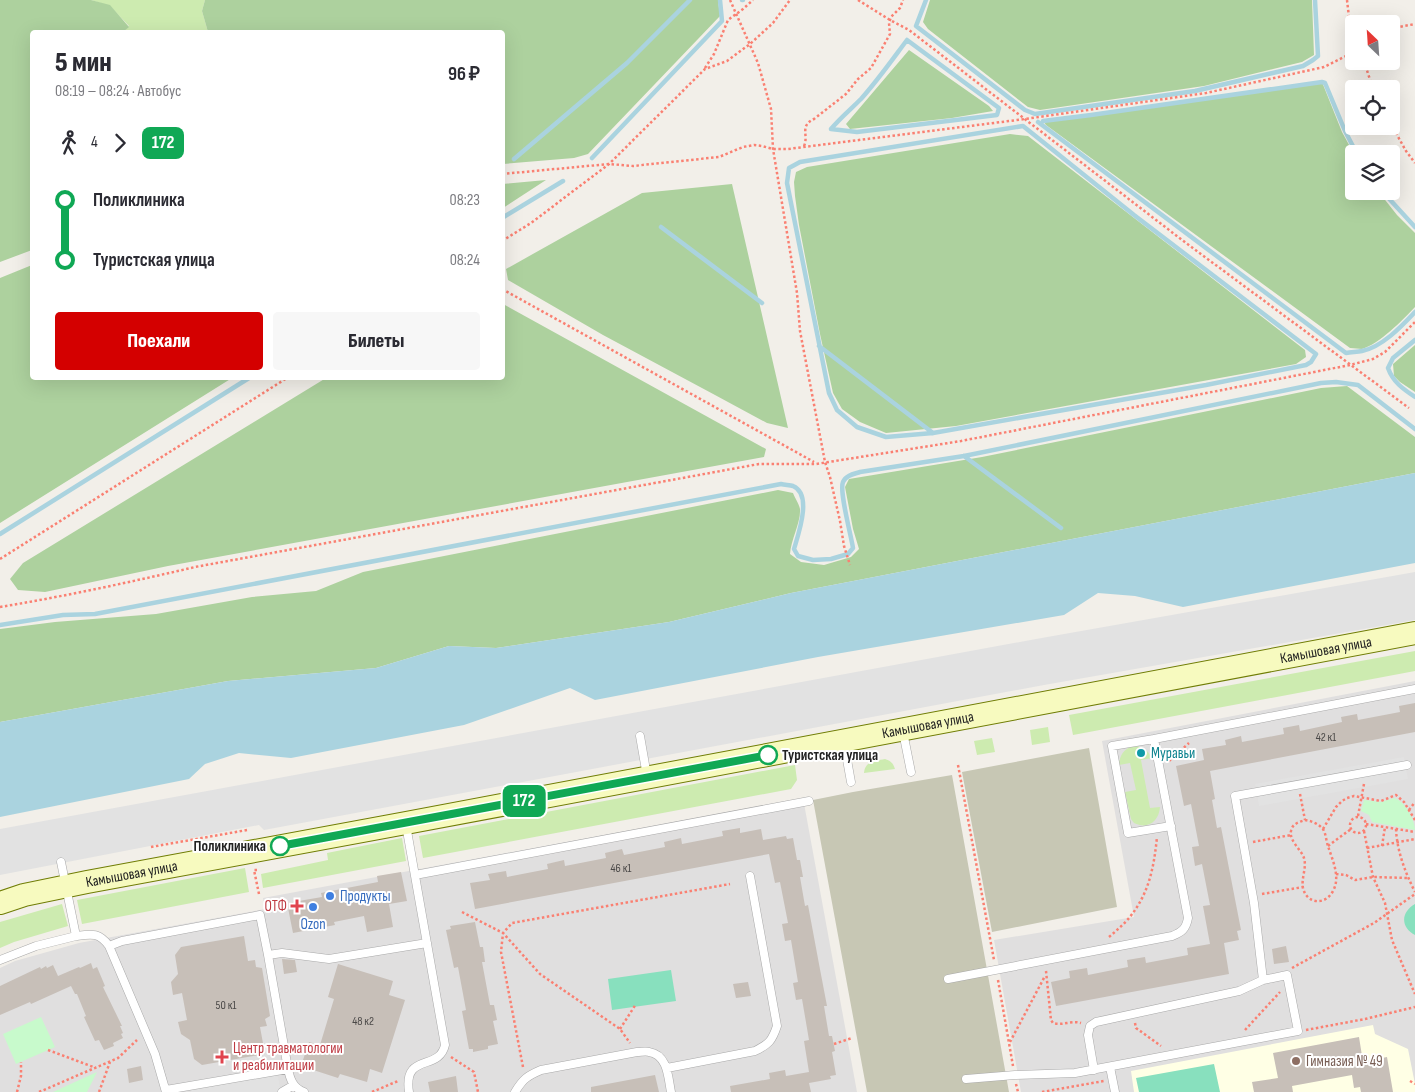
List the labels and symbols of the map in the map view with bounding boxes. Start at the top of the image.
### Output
north arrow [1345,15,1400,70]
street label: Камышовая улица [1278,632,1373,668]
street label: Камышовая улица [880,707,975,743]
house number: 42 к1 [1316,730,1337,745]
place label: Муравьи [1151,744,1195,763]
marker: Туристская улица [758,745,778,765]
place label: Туристская улица [782,746,878,765]
marker: Муравьи [1135,747,1147,759]
line badge: 172 [495,785,553,817]
marker: Поликлиника [270,836,290,856]
place label: Поликлиника [194,837,266,856]
street label: Камышовая улица [84,856,179,892]
house number: 46 к1 [611,861,632,876]
place label: Продукты [340,887,391,906]
marker: Продукты [324,890,336,902]
place label: ОТФ [265,897,287,916]
marker: ОТФ [291,900,303,912]
marker: Ozon [307,901,319,913]
place label: Ozon [300,915,326,934]
house number: 50 к1 [216,998,237,1013]
house number: 48 к2 [352,1014,374,1029]
place label: Центр травматологии и реабилитации [233,1039,343,1075]
marker: Центр травматологии и реабилитации [215,1050,229,1064]
place label: Гимназия № 49 [1306,1052,1383,1071]
marker: Гимназия № 49 [1290,1055,1302,1067]

